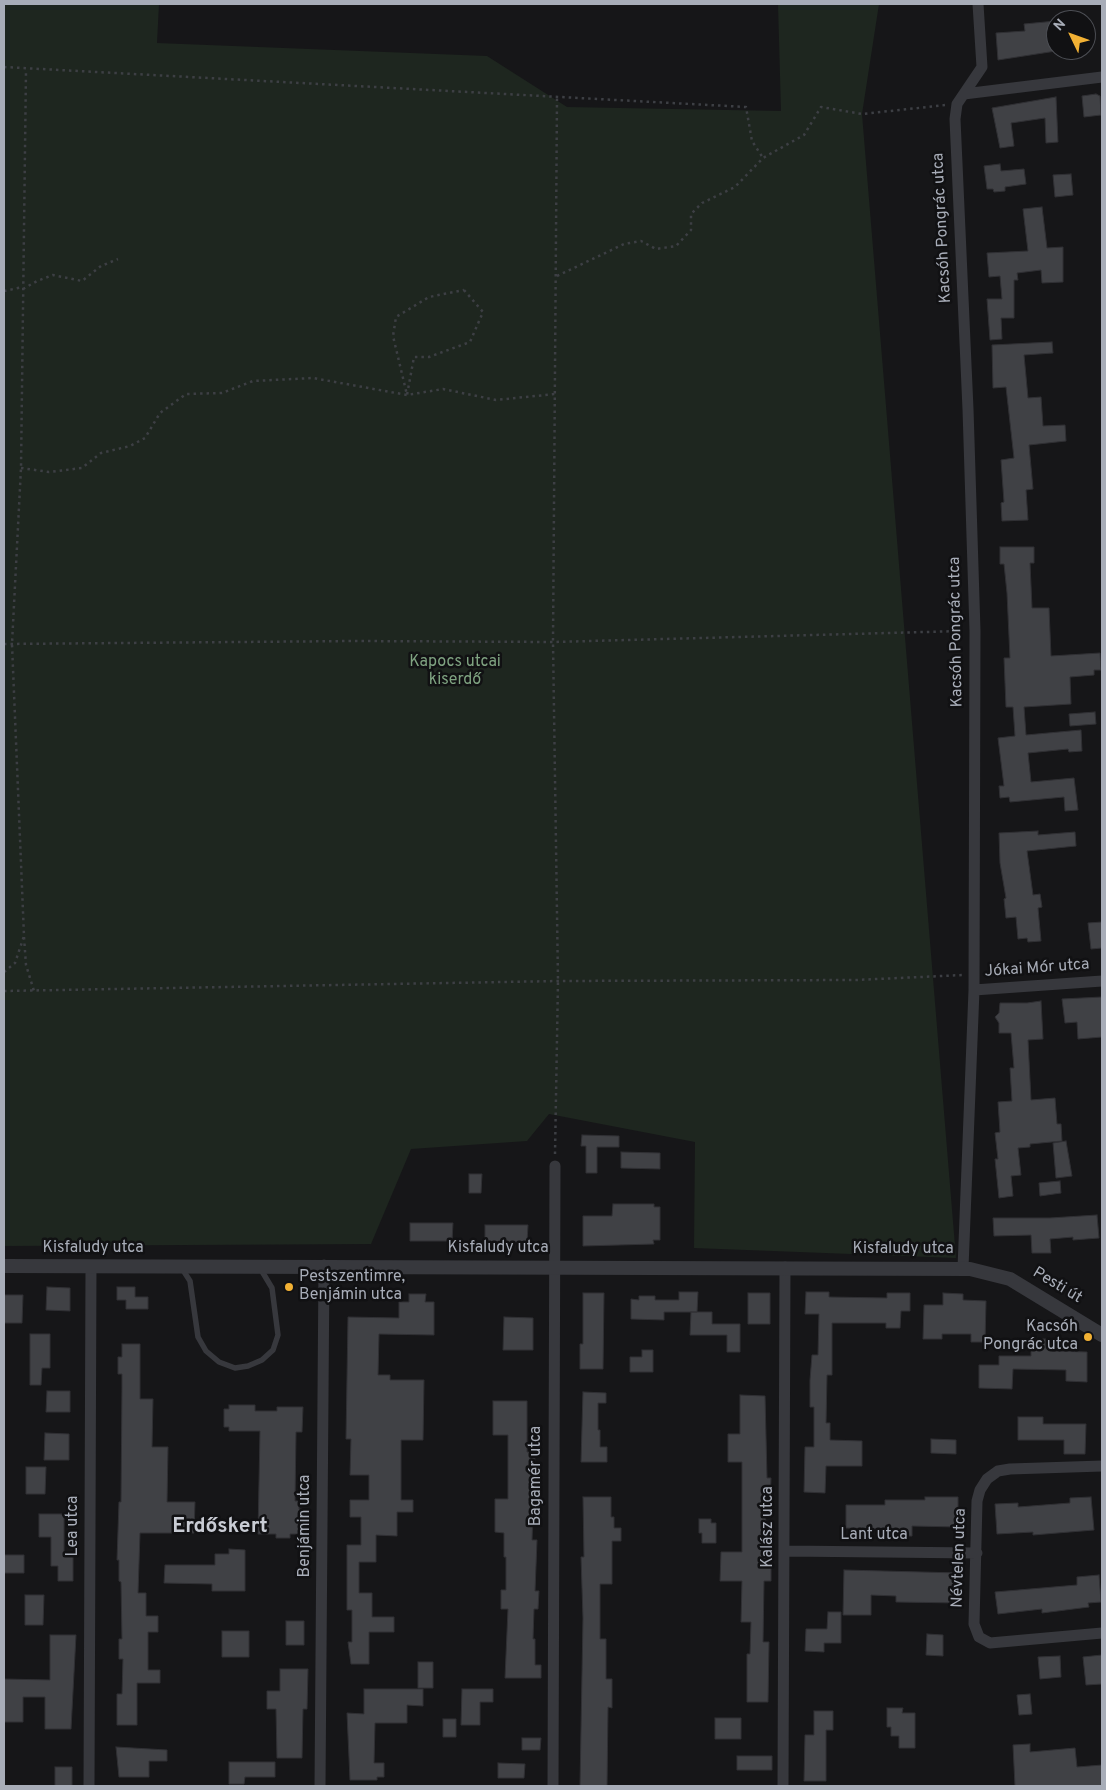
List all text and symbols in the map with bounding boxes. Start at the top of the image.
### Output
north arrow [1046,10,1096,60]
text: N [1051,16,1070,35]
street label: Kacsóh Pongrác utca [929,152,957,304]
street label: Kacsóh Pongrác utca [946,556,968,708]
park label: Kapocs utcai kiserdő [409,653,501,691]
street label: Jókai Mór utca [984,956,1090,982]
street label: Kisfaludy utca [42,1239,144,1259]
street label: Kisfaludy utca [447,1239,549,1259]
street label: Kisfaludy utca [852,1240,954,1260]
street label: Pesti út [1029,1264,1085,1308]
place label: Pestszentimre, Benjámin utca [299,1268,405,1306]
marker: Pestszentimre, Benjámin utca [283,1281,295,1293]
place label: Kacsóh Pongrác utca [983,1318,1078,1356]
marker: Kacsóh Pongrác utca [1082,1331,1094,1343]
street label: Bagamér utca [527,1426,547,1526]
street label: Benjámin utca [296,1475,316,1577]
street label: Kalász utca [759,1486,779,1568]
street label: Lea utca [64,1496,84,1556]
street label: Névtelen utca [949,1508,971,1608]
district label: Erdőskert [172,1515,268,1541]
street label: Lant utca [840,1526,908,1546]

